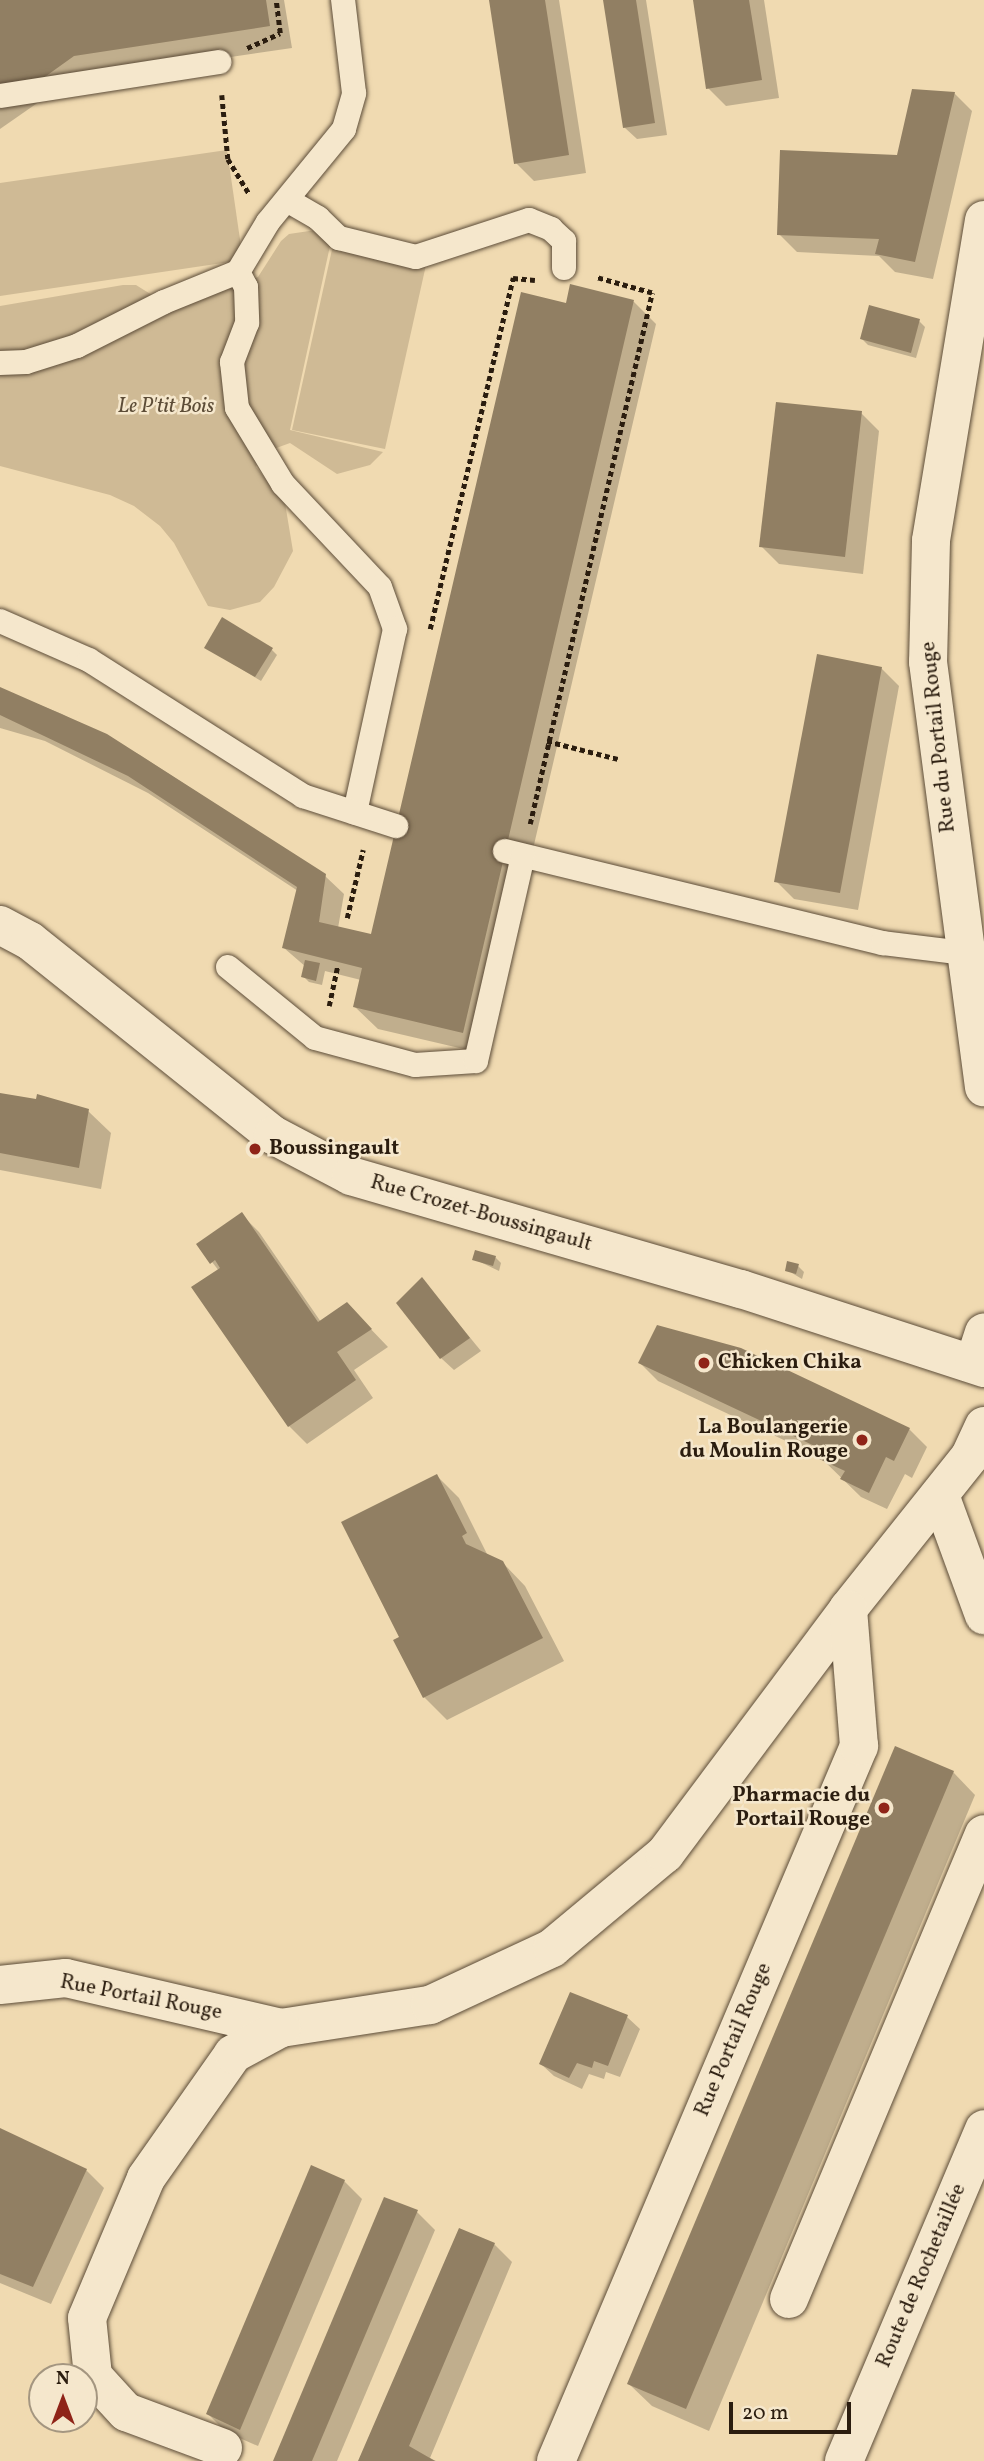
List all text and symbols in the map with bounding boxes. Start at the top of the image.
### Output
park label: Le P'tit Bois [118,394,214,420]
street label: Rue du Portail Rouge [916,640,962,834]
place label: Boussingault [269,1136,399,1162]
marker: Boussingault [247,1141,263,1157]
street label: Rue Crozet-Boussingault [367,1170,595,1258]
place label: Chicken Chika [718,1350,862,1376]
marker: Chicken Chika [696,1355,712,1371]
place label: La Boulangerie du Moulin Rouge [679,1415,848,1465]
marker: La Boulangerie du Moulin Rouge [854,1432,870,1448]
place label: Pharmacie du Portail Rouge [732,1783,870,1833]
marker: Pharmacie du Portail Rouge [876,1800,892,1816]
street label: Rue Portail Rouge [690,1959,778,2121]
street label: Rue Portail Rouge [58,1970,224,2026]
street label: Route de Rochetaillée [872,2180,972,2372]
north arrow [28,2363,98,2433]
text: N [56,2366,70,2392]
scale bar [732,2388,855,2432]
text: 20 m [742,2399,788,2428]

